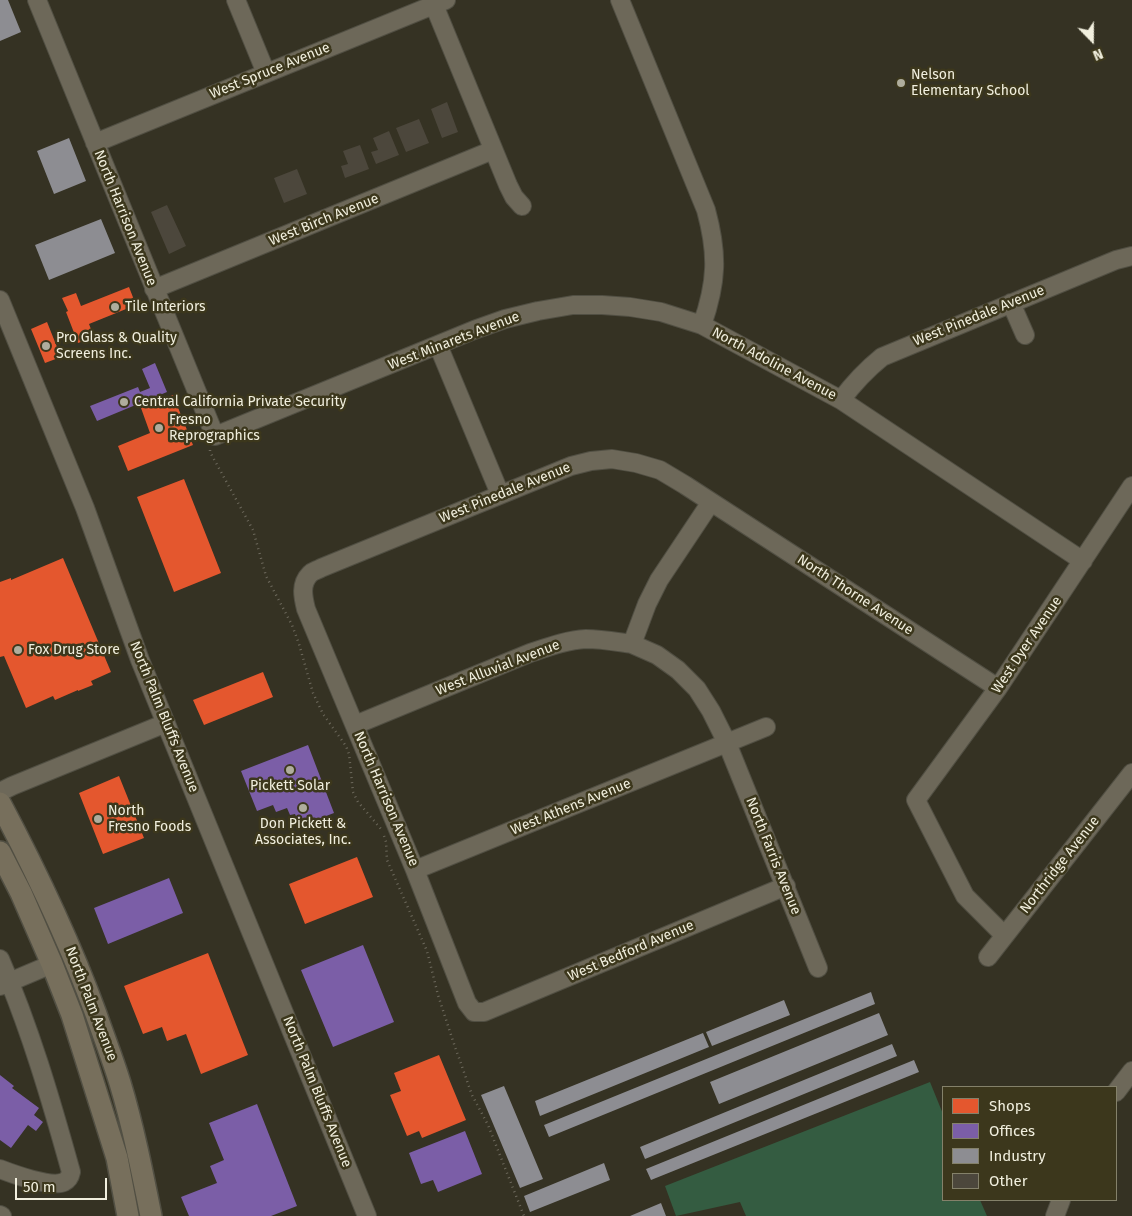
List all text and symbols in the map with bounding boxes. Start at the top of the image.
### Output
north arrow [1067,15,1117,65]
street label: West Spruce Avenue [207,39,333,103]
text: N [1090,45,1105,64]
place label: Nelson Elementary School [911,67,1029,100]
marker: Nelson Elementary School [895,77,907,89]
street label: North Harrison Avenue [90,148,160,288]
street label: West Birch Avenue [267,190,381,250]
street label: West Pinedale Avenue [911,282,1047,350]
place label: Tile Interiors [125,299,206,315]
marker: Tile Interiors [109,301,121,313]
street label: West Minarets Avenue [386,308,522,374]
street label: North Adoline Avenue [709,324,839,404]
place label: Pro Glass & Quality Screens Inc. [56,330,177,362]
marker: Pro Glass & Quality Screens Inc. [40,340,52,352]
place label: Central California Private Security [134,394,346,410]
marker: Central California Private Security [118,396,130,408]
place label: Fresno Reprographics [169,412,260,444]
marker: Fresno Reprographics [153,422,165,434]
street label: West Pinedale Avenue [437,459,573,527]
street label: North Thorne Avenue [794,551,916,639]
street label: West Dyer Avenue [988,593,1066,697]
street label: West Alluvial Avenue [434,637,562,699]
street label: North Palm Bluffs Avenue [126,639,202,795]
place label: Fox Drug Store [28,642,120,658]
marker: Fox Drug Store [12,644,24,656]
street label: North Harrison Avenue [350,729,422,869]
marker: Pickett Solar [284,764,296,776]
street label: West Athens Avenue [508,775,634,839]
place label: Pickett Solar [250,778,330,794]
street label: North Farris Avenue [742,795,804,917]
marker: Don Pickett & Associates, Inc. [297,802,309,814]
place label: North Fresno Foods [108,803,191,836]
marker: North Fresno Foods [92,813,104,825]
street label: Northridge Avenue [1017,813,1103,917]
place label: Don Pickett & Associates, Inc. [255,816,351,849]
street label: West Bedford Avenue [566,917,696,985]
street label: North Palm Avenue [61,944,121,1064]
street label: North Palm Bluffs Avenue [279,1014,355,1170]
legend [942,1086,1117,1201]
text: Shops [989,1097,1031,1115]
text: Offices [989,1122,1035,1140]
text: Industry [989,1147,1046,1165]
scale bar [18,1168,110,1200]
text: Other [989,1172,1028,1190]
text: 50 m [23,1178,56,1196]

